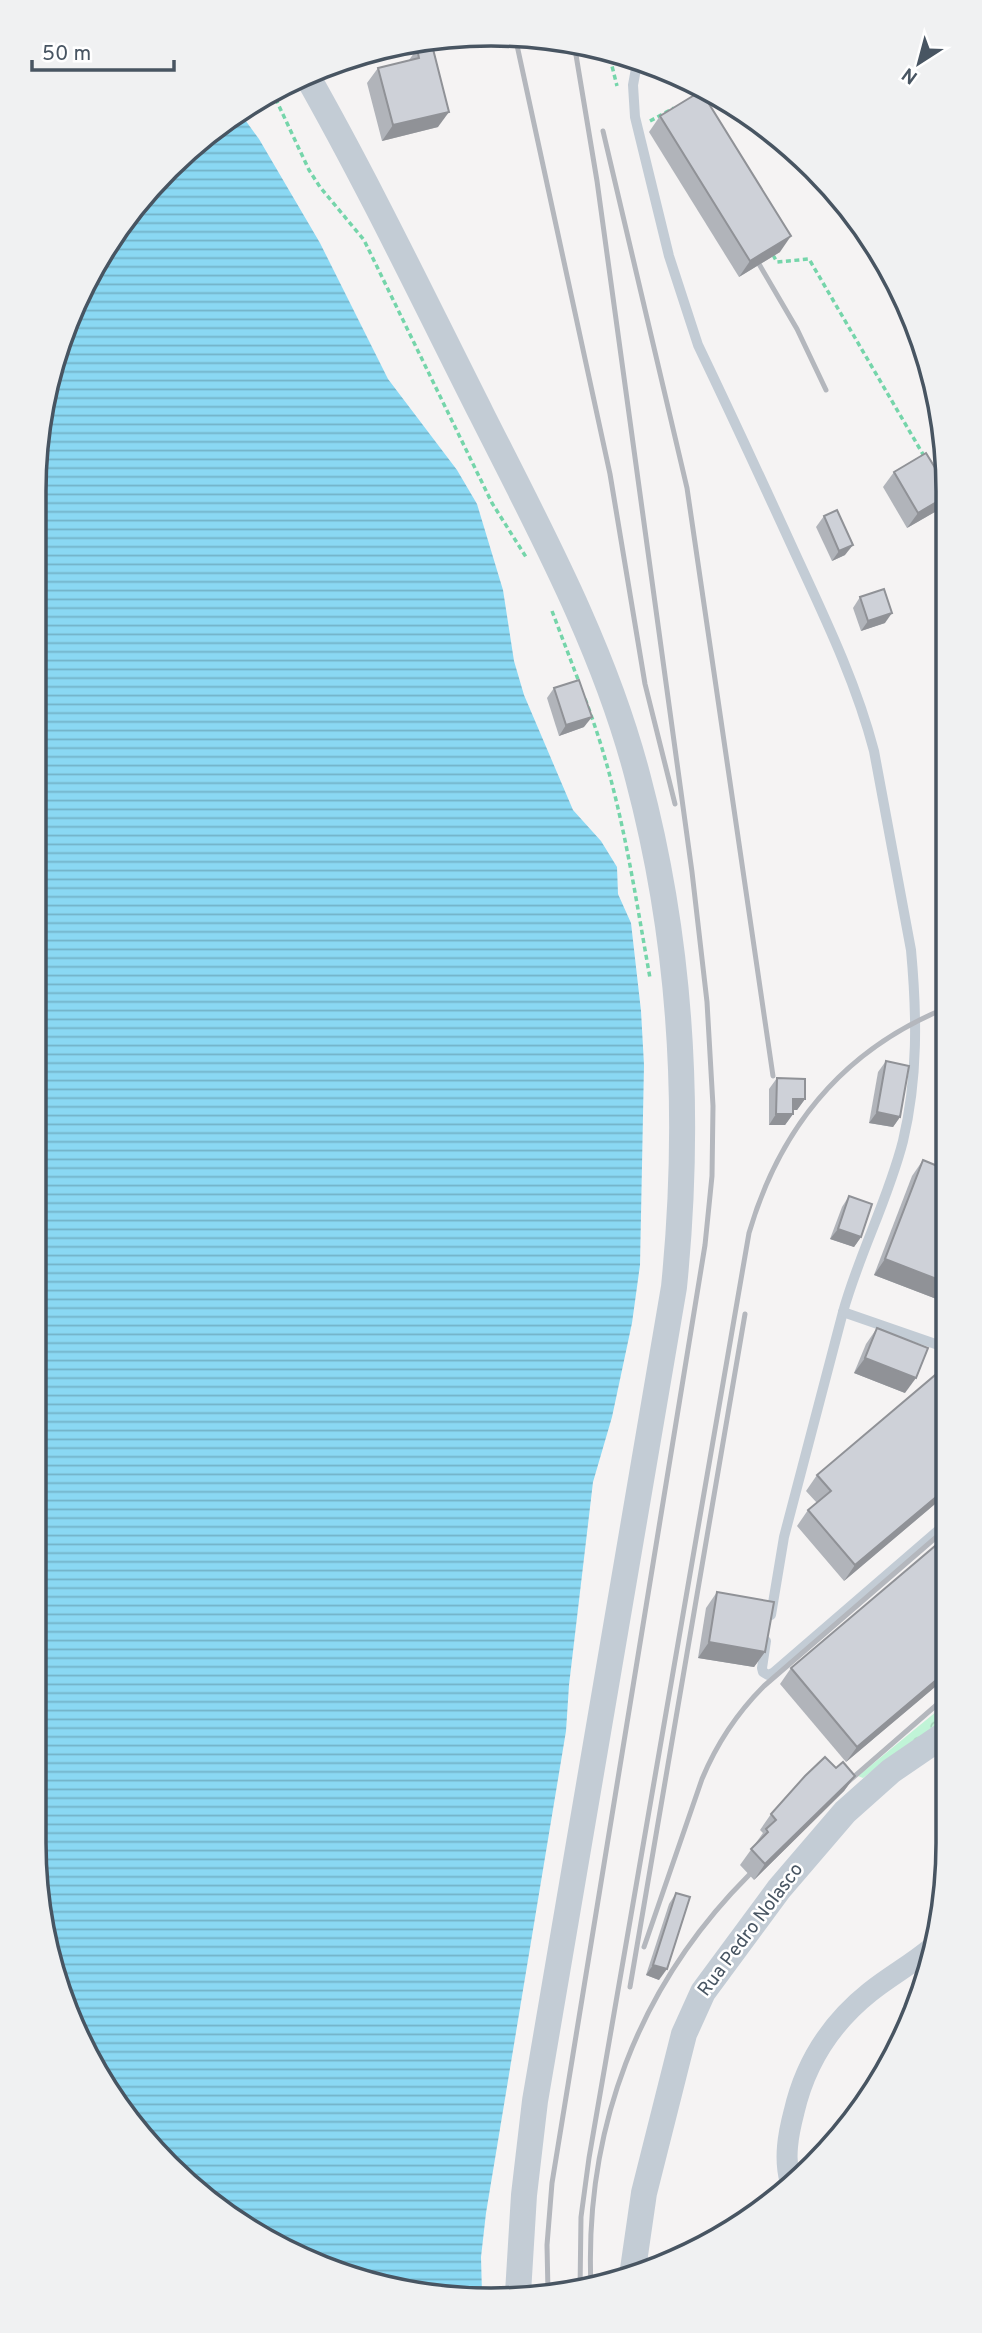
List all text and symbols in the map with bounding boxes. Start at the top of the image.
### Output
scale bar [32,28,173,72]
north arrow [884,28,954,98]
text: 50 m [42,41,91,68]
text: N [898,61,923,89]
street label: Rua Pedro Nolasco [693,1859,809,2001]

